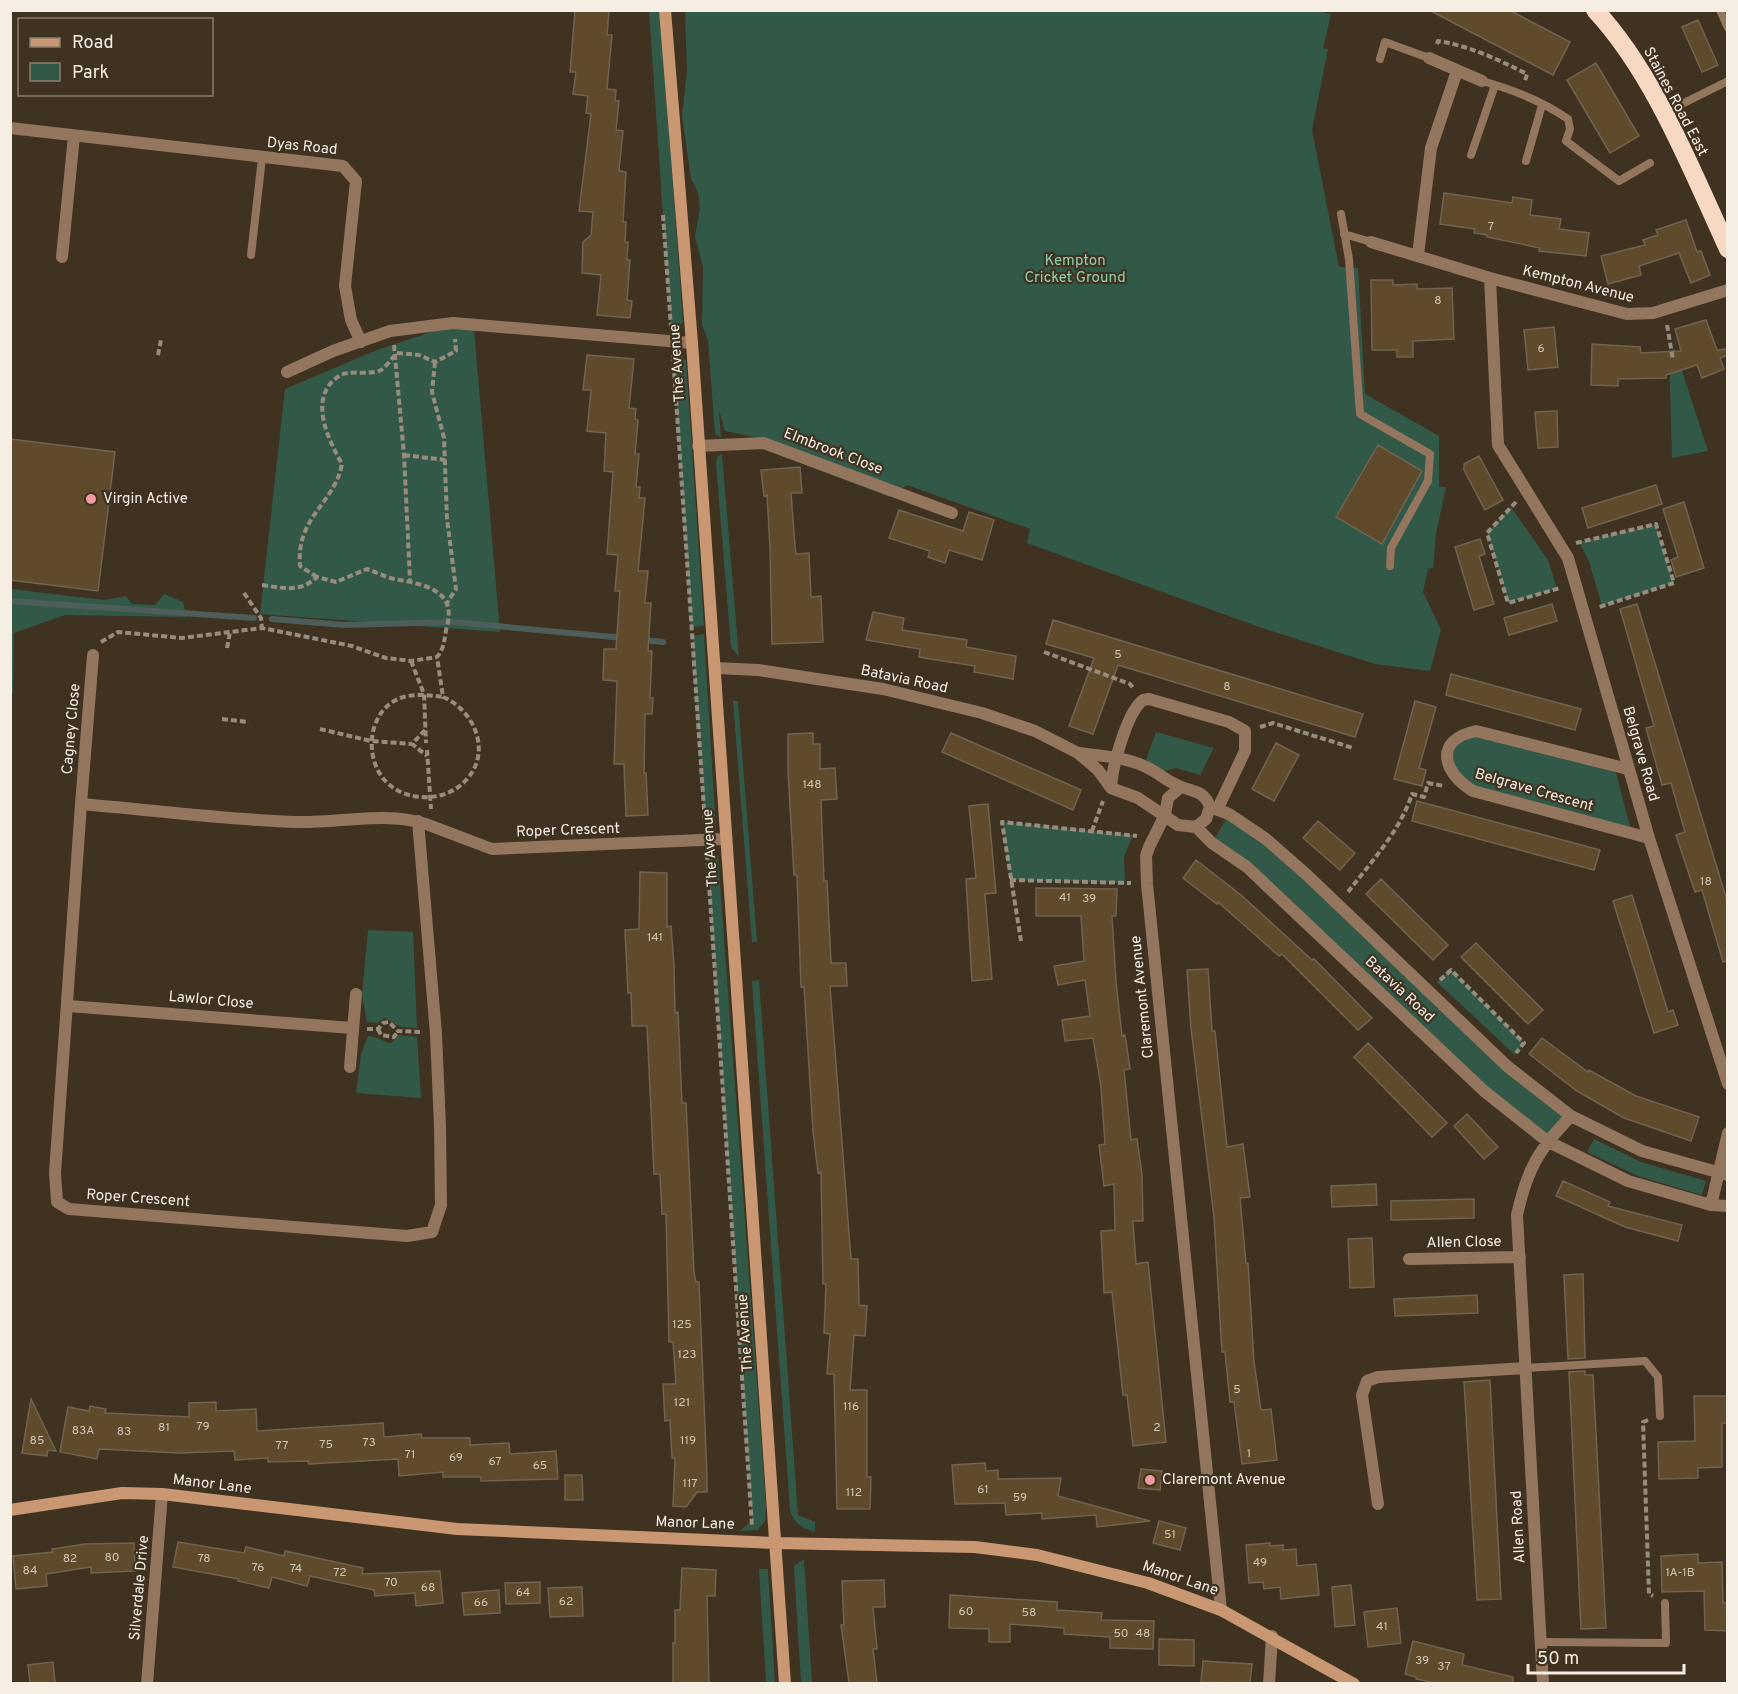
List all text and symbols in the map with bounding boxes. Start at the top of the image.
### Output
legend [18,18,213,96]
text: Road [72,32,114,55]
street label: Staines Road East [1638,44,1712,160]
text: Park [72,62,109,85]
street label: Dyas Road [266,134,338,160]
house number: 7 [1488,219,1494,235]
park label: Kempton Cricket Ground [1024,252,1126,288]
street label: Kempton Avenue [1520,262,1636,308]
house number: 8 [1434,293,1442,309]
street label: The Avenue [666,323,690,403]
house number: 6 [1537,341,1545,357]
street label: Elmbrook Close [781,424,885,480]
place label: Virgin Active [103,490,188,509]
marker: Virgin Active [84,492,98,506]
house number: 5 [1114,647,1122,663]
street label: Batavia Road [859,661,949,699]
house number: 8 [1223,679,1231,695]
street label: Cagney Close [59,683,85,775]
street label: Belgrave Road [1617,704,1663,804]
street label: Belgrave Crescent [1472,765,1596,817]
house number: 148 [802,777,822,793]
street label: The Avenue [699,808,723,888]
street label: Roper Crescent [516,820,620,842]
house number: 18 [1700,874,1712,890]
house number: 41 [1059,890,1071,906]
house number: 39 [1082,891,1096,907]
house number: 141 [647,930,663,946]
street label: Claremont Avenue [1127,935,1159,1059]
street label: Batavia Road [1360,953,1438,1027]
street label: Lawlor Close [168,988,254,1014]
street label: Roper Crescent [86,1186,190,1212]
street label: Allen Close [1426,1233,1502,1253]
street label: The Avenue [734,1293,758,1373]
house number: 125 [672,1317,692,1333]
house number: 123 [677,1347,697,1363]
house number: 5 [1233,1382,1241,1398]
house number: 121 [674,1395,690,1411]
house number: 116 [843,1399,859,1415]
house number: 79 [196,1419,210,1435]
house number: 81 [158,1420,170,1436]
house number: 2 [1153,1420,1161,1436]
house number: 83A [72,1423,94,1439]
house number: 83 [117,1424,131,1440]
house number: 85 [30,1433,44,1449]
house number: 119 [680,1433,696,1449]
house number: 73 [362,1435,376,1451]
house number: 75 [319,1437,333,1453]
house number: 77 [276,1438,288,1454]
house number: 1 [1247,1446,1251,1462]
house number: 71 [405,1447,415,1463]
house number: 69 [449,1450,463,1466]
house number: 67 [488,1454,502,1470]
house number: 65 [533,1458,547,1474]
street label: Manor Lane [172,1471,252,1499]
place label: Claremont Avenue [1162,1471,1286,1490]
marker: Claremont Avenue [1143,1473,1157,1487]
house number: 117 [682,1476,698,1492]
house number: 61 [977,1482,989,1498]
house number: 112 [846,1485,862,1501]
house number: 59 [1013,1490,1027,1506]
street label: Allen Road [1508,1490,1530,1564]
street label: Manor Lane [655,1513,735,1535]
house number: 51 [1164,1527,1176,1543]
street label: Silverdale Drive [126,1535,154,1641]
house number: 80 [105,1550,119,1566]
house number: 82 [63,1551,77,1567]
house number: 78 [197,1551,211,1567]
house number: 49 [1253,1555,1267,1571]
street label: Manor Lane [1139,1557,1221,1601]
house number: 76 [252,1560,264,1576]
house number: 74 [290,1561,302,1577]
house number: 84 [23,1563,37,1579]
house number: 72 [333,1565,347,1581]
house number: 1A-1B [1665,1565,1695,1581]
house number: 70 [384,1575,398,1591]
house number: 68 [421,1580,435,1596]
house number: 64 [516,1585,530,1601]
house number: 62 [559,1594,573,1610]
house number: 66 [474,1595,488,1611]
house number: 60 [959,1604,973,1620]
house number: 58 [1022,1605,1036,1621]
house number: 41 [1376,1619,1388,1635]
house number: 50 [1113,1626,1129,1642]
house number: 48 [1136,1626,1150,1642]
scale bar [1528,1637,1684,1675]
text: 50 m [1537,1648,1579,1671]
house number: 39 [1415,1653,1429,1669]
house number: 37 [1437,1659,1451,1675]

